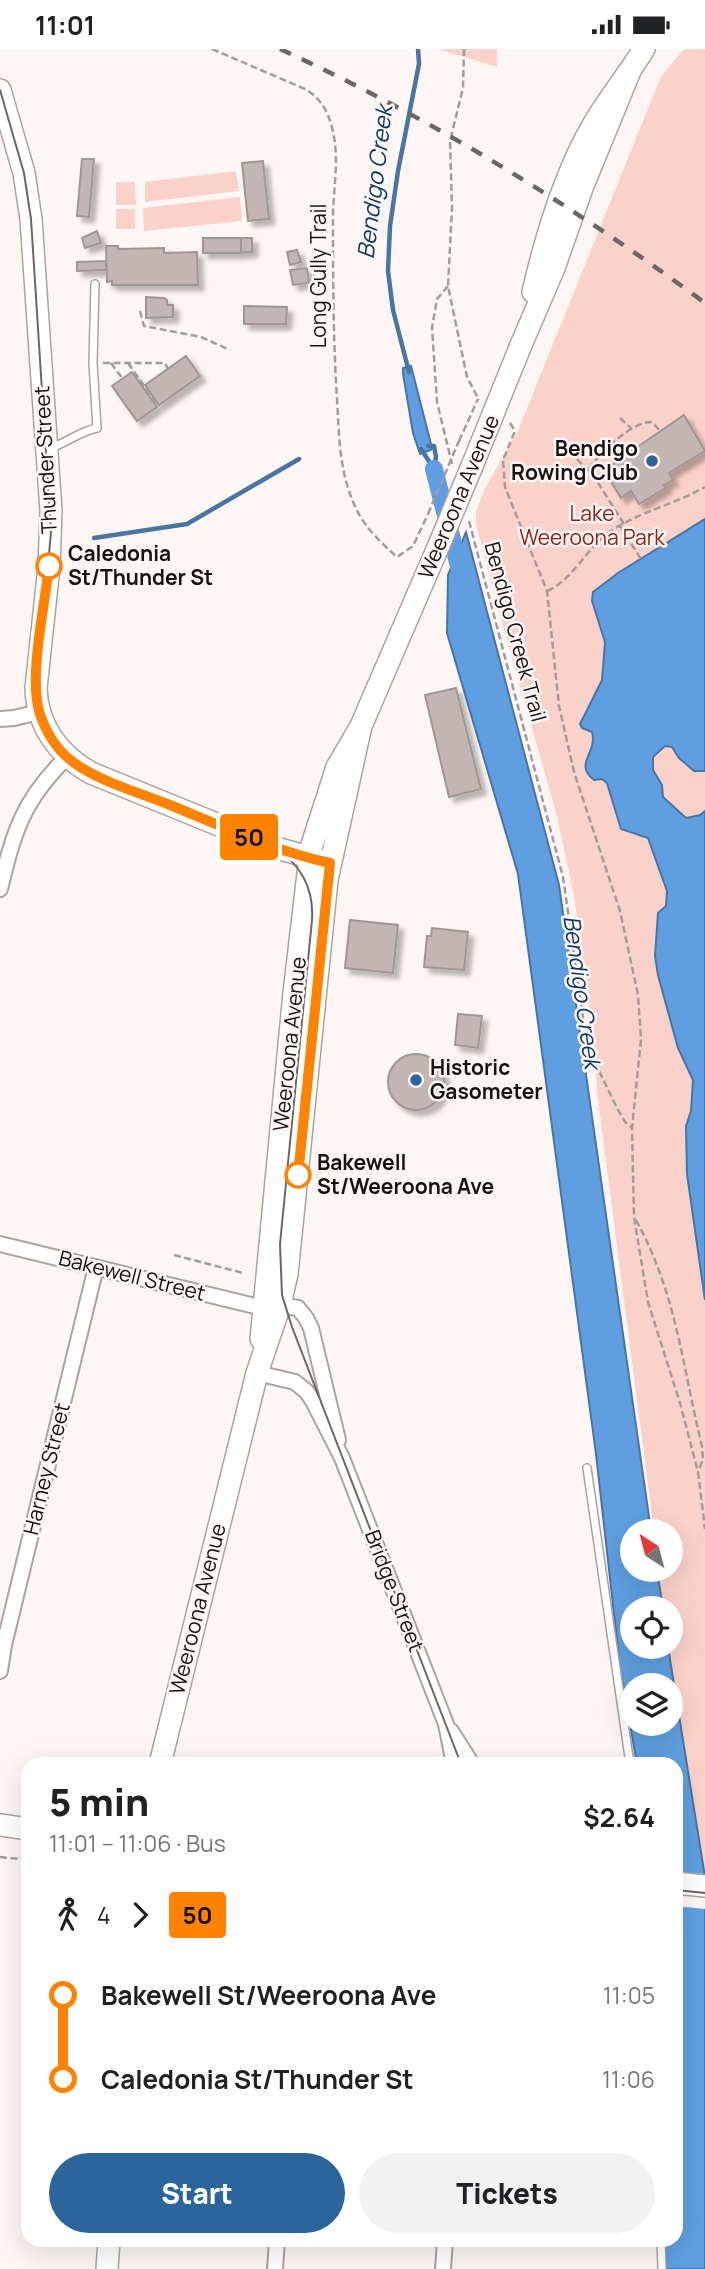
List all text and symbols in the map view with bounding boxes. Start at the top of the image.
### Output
text: 11:01 [35,7,95,43]
water label: Bendigo Creek [349,100,400,260]
street label: Long Gully Trail [304,204,332,348]
street label: Thunder Street [27,385,63,535]
street label: Weeroona Avenue [411,410,505,583]
place label: Bendigo Rowing Club [511,434,638,486]
marker: Bendigo Rowing Club [644,453,660,469]
park label: Lake Weeroona Park [519,499,665,551]
place label: Caledonia St/Thunder St [68,539,213,591]
street label: Bendigo Creek Trail [478,539,553,725]
marker: Caledonia St/Thunder St [36,553,62,579]
line badge: 50 [218,814,280,860]
text: 50 [234,820,264,853]
water label: Bendigo Creek [556,913,610,1074]
street label: Weeroona Avenue [266,955,312,1133]
place label: Historic Gasometer [430,1053,543,1105]
marker: Historic Gasometer [408,1072,424,1088]
place label: Bakewell St/Weeroona Ave [317,1148,494,1200]
marker: Bakewell St/Weeroona Ave [285,1162,311,1188]
street label: Bakewell Street [56,1243,209,1307]
street label: Harney Street [16,1400,76,1538]
north arrow [620,1519,682,1582]
map controls [620,1519,683,1736]
street label: Weeroona Avenue [162,1520,232,1697]
street label: Bridge Street [359,1526,431,1656]
button: locate [620,1596,683,1659]
button: layers [620,1673,683,1736]
text: 5 min [49,1775,149,1827]
text: $2.64 [583,1799,655,1835]
text: 11:01 – 11:06 · Bus [49,1827,226,1859]
icon: walk [49,1896,87,1934]
icon: forward [121,1896,159,1934]
text: 50 [183,1898,212,1931]
text: 4 [97,1899,111,1931]
text: Bakewell St/Weeroona Ave [101,1977,436,2013]
text: 11:05 [603,1979,655,2011]
text: Caledonia St/Thunder St [101,2061,414,2097]
text: 11:06 [602,2063,655,2095]
button: Start [49,2153,345,2233]
button: Tickets [359,2153,655,2233]

